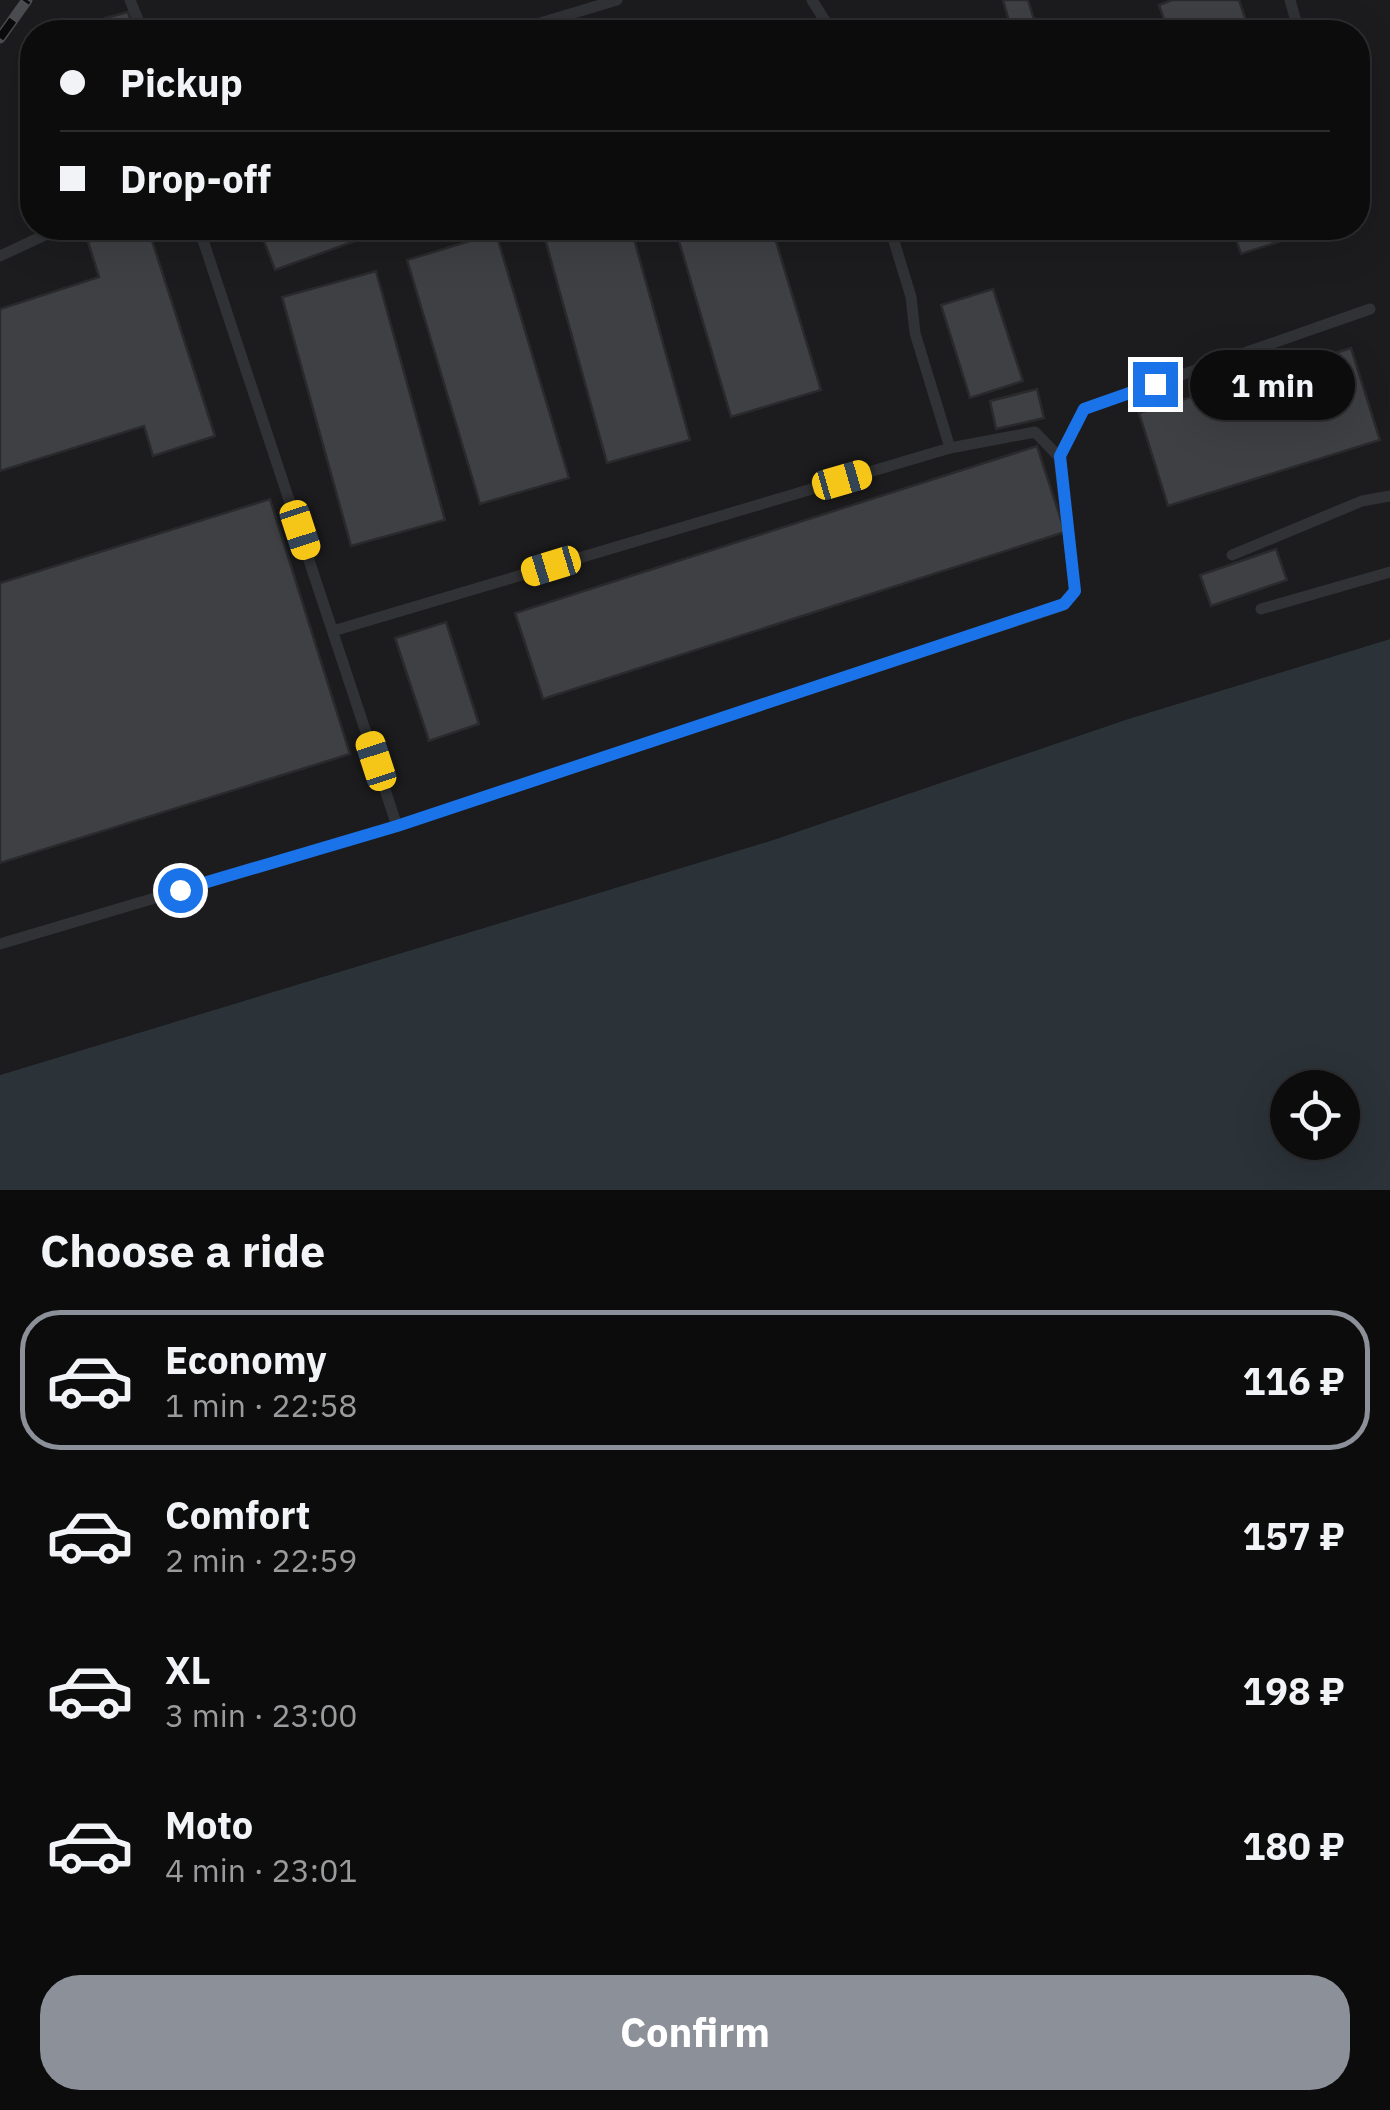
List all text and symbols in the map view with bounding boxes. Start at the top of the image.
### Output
text: Pickup [120,58,243,107]
text: Drop-off [120,154,271,203]
callout: 1 min [1190,349,1355,419]
route end [1133,362,1178,407]
text: 1 min [1231,364,1314,406]
car [809,457,875,503]
car [276,497,324,563]
car [518,543,584,589]
car [352,728,400,794]
route start [158,868,203,913]
map controls [1270,1070,1360,1160]
button: locate [1270,1070,1360,1160]
text: Choose a ride [40,1221,325,1279]
icon: car [45,1335,135,1425]
text: Economy [165,1335,327,1384]
text: 116 ₽ [1243,1356,1345,1405]
text: 1 min · 22:58 [165,1384,358,1426]
icon: car [45,1490,135,1580]
text: Comfort [165,1490,310,1539]
text: 157 ₽ [1243,1511,1345,1560]
text: 2 min · 22:59 [165,1539,358,1581]
icon: car [45,1645,135,1735]
text: XL [165,1645,211,1694]
text: 198 ₽ [1243,1666,1345,1715]
text: 3 min · 23:00 [165,1694,358,1736]
icon: car [45,1800,135,1890]
text: Moto [165,1800,253,1849]
text: 180 ₽ [1243,1821,1345,1870]
text: 4 min · 23:01 [165,1849,358,1891]
button: Confirm [40,1975,1350,2090]

